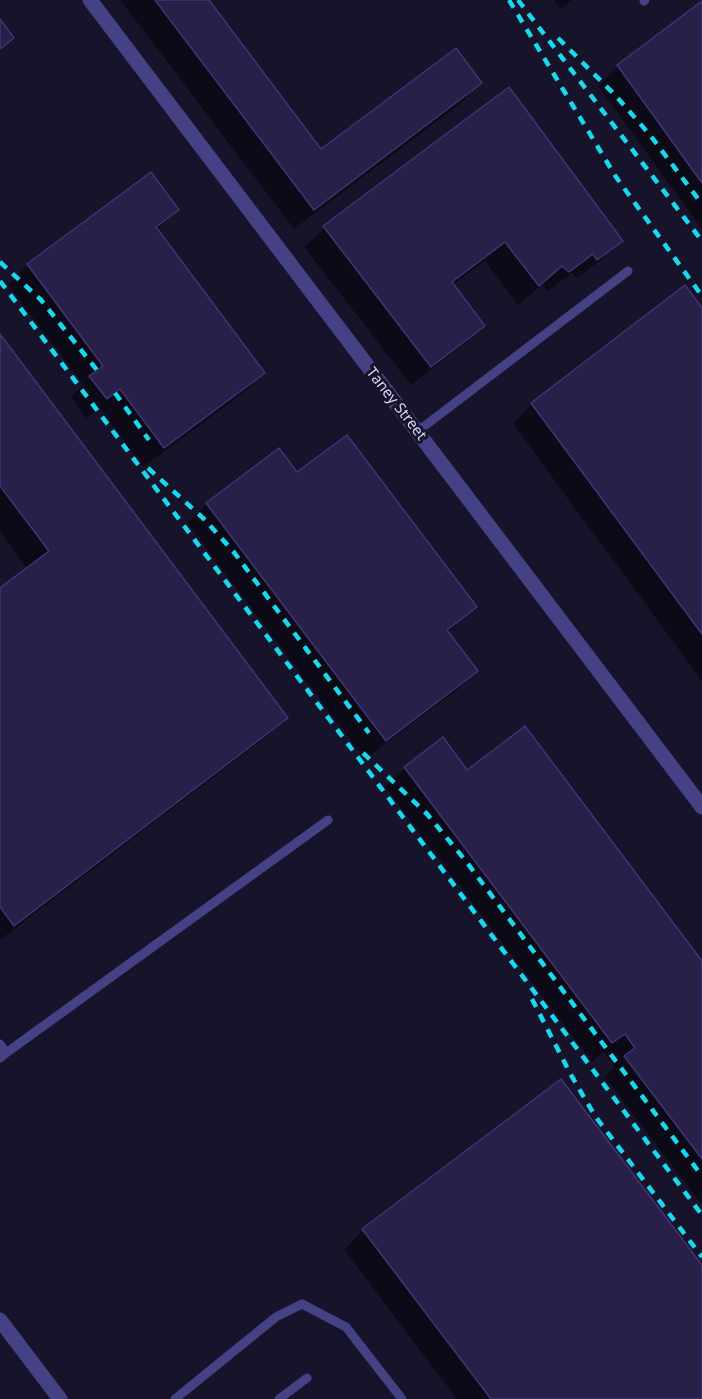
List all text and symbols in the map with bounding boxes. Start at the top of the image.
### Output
street label: Taney Street [362,364,430,444]

